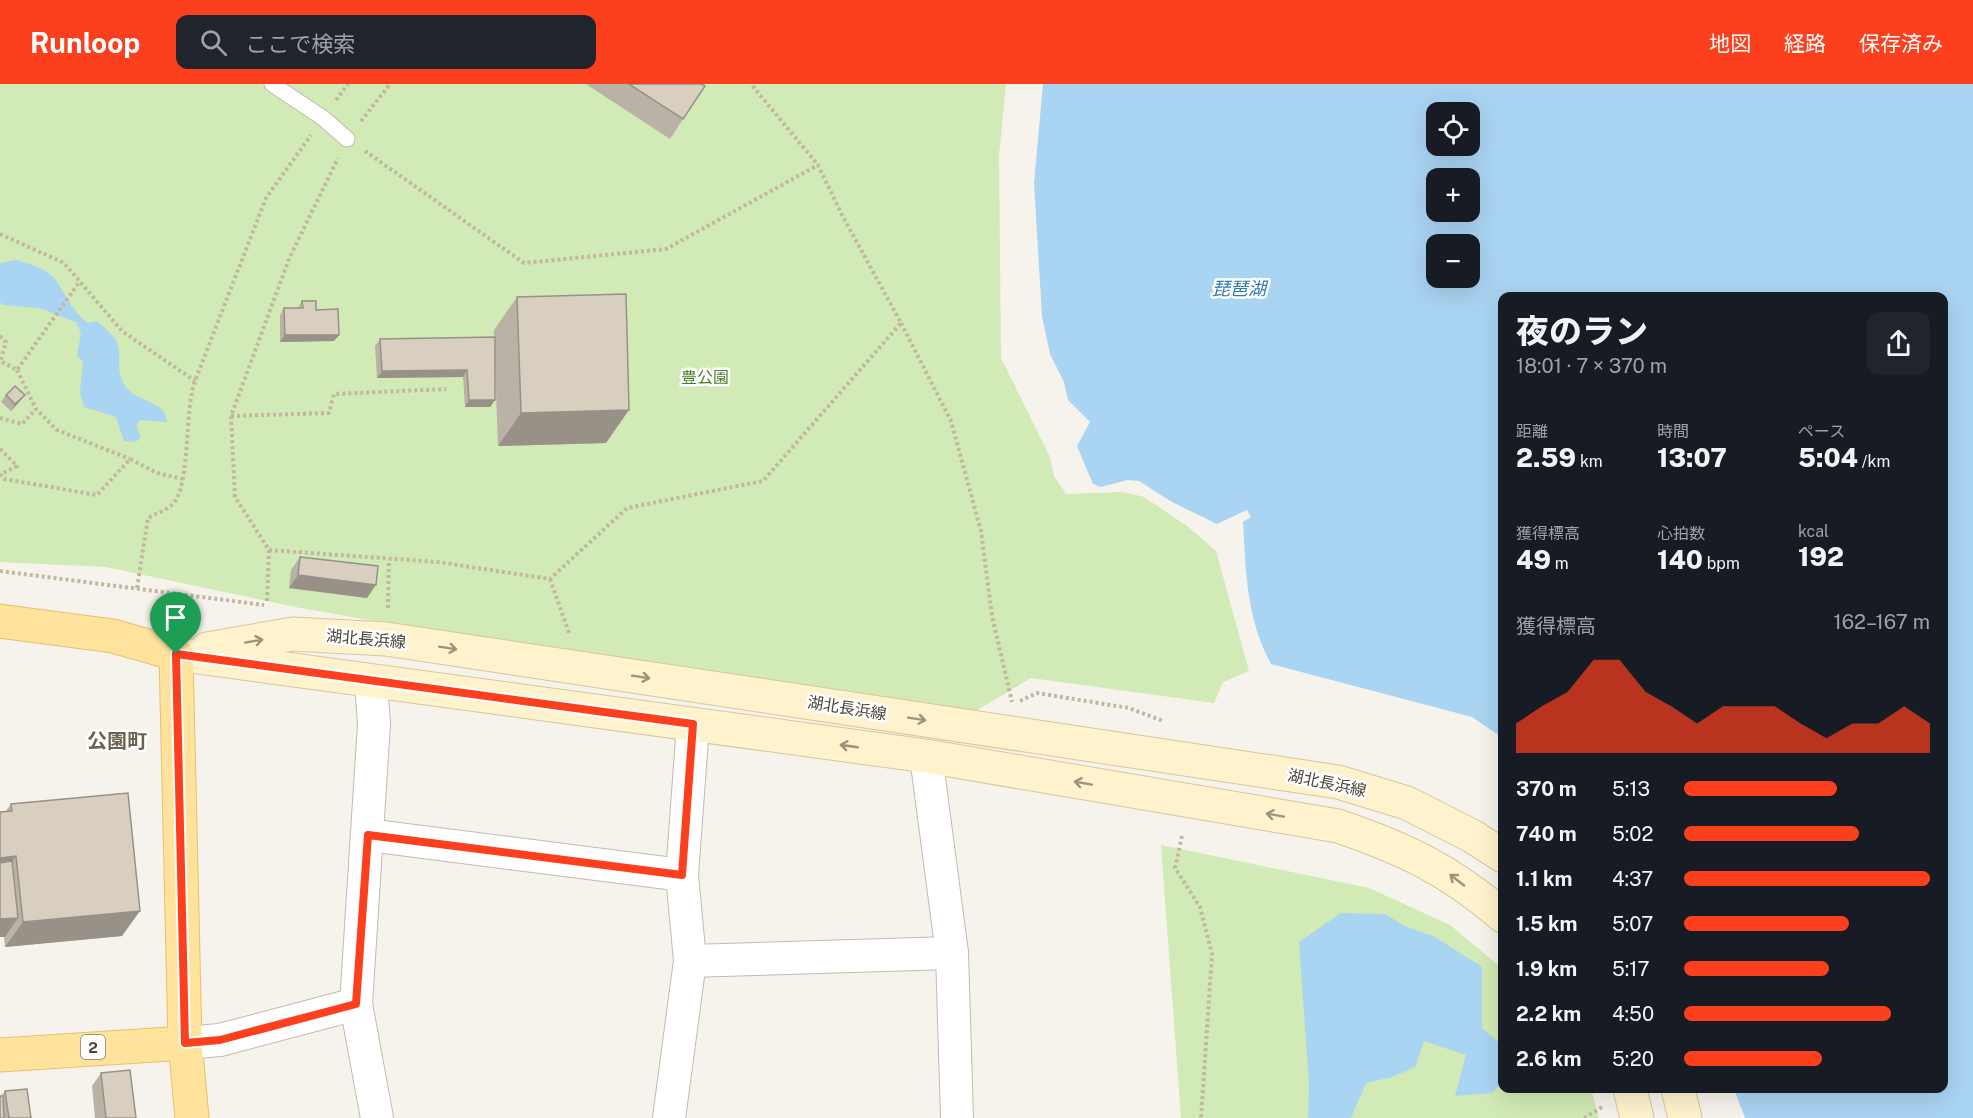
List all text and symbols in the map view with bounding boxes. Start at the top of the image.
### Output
search box [176,15,596,69]
text: Runloop [30,26,140,59]
icon: search [197,26,230,59]
text: ここで検索 [245,31,355,57]
text: 地図 [1709,31,1751,56]
text: 経路 [1784,31,1826,56]
text: 保存済み [1859,31,1943,56]
map controls [1426,102,1480,288]
button: locate [1426,102,1480,156]
button: + [1426,168,1480,222]
button: − [1426,234,1480,288]
water label: 琵琶湖 [1212,278,1269,299]
text: 夜のラン [1516,312,1648,350]
button: share [1867,312,1930,375]
text: 18:01 · 7 × 370 m [1516,354,1667,378]
park label: 豊公園 [681,368,729,387]
text: 距離 [1516,422,1548,441]
text: 時間 [1657,422,1689,441]
text: ペース [1798,422,1845,441]
text: 2.59 [1516,442,1576,473]
text: 13:07 [1657,442,1727,473]
text: 5:04 [1798,442,1858,473]
text: km [1576,452,1603,471]
text: /km [1858,452,1890,471]
text: kcal [1798,522,1829,541]
text: 獲得標高 [1516,524,1580,543]
text: 心拍数 [1657,524,1705,543]
text: 192 [1798,541,1844,572]
text: 49 [1516,544,1551,575]
text: 140 [1657,544,1703,575]
text: m [1551,554,1569,573]
text: bpm [1703,554,1740,573]
pin [150,592,201,654]
icon: arrive [159,601,192,634]
text: 162–167 m [1834,610,1930,634]
text: 獲得標高 [1516,614,1596,638]
street label: 湖北長浜線 [325,626,407,652]
one-way arrow [244,635,264,646]
one-way arrow [438,643,457,654]
one-way arrow [630,672,650,683]
street label: 湖北長浜線 [806,692,888,724]
one-way arrow [906,713,926,724]
district label: 公園町 [87,729,147,753]
one-way arrow [839,740,859,751]
street label: 湖北長浜線 [1286,765,1368,801]
one-way arrow [1074,777,1093,788]
text: 370 m [1516,777,1577,801]
text: 5:13 [1612,777,1650,801]
one-way arrow [1266,809,1285,820]
text: 740 m [1516,822,1577,846]
text: 5:02 [1612,822,1653,846]
text: 1.1 km [1516,867,1573,891]
text: 4:37 [1612,867,1653,891]
one-way arrow [1449,873,1465,886]
text: 1.5 km [1516,912,1577,936]
text: 5:07 [1612,912,1653,936]
text: 1.9 km [1516,957,1577,981]
text: 5:17 [1612,957,1649,981]
text: 2.2 km [1516,1002,1581,1026]
text: 4:50 [1612,1002,1654,1026]
road number: 2 [81,1035,105,1059]
text: 2.6 km [1516,1047,1581,1071]
text: 5:20 [1612,1047,1654,1071]

